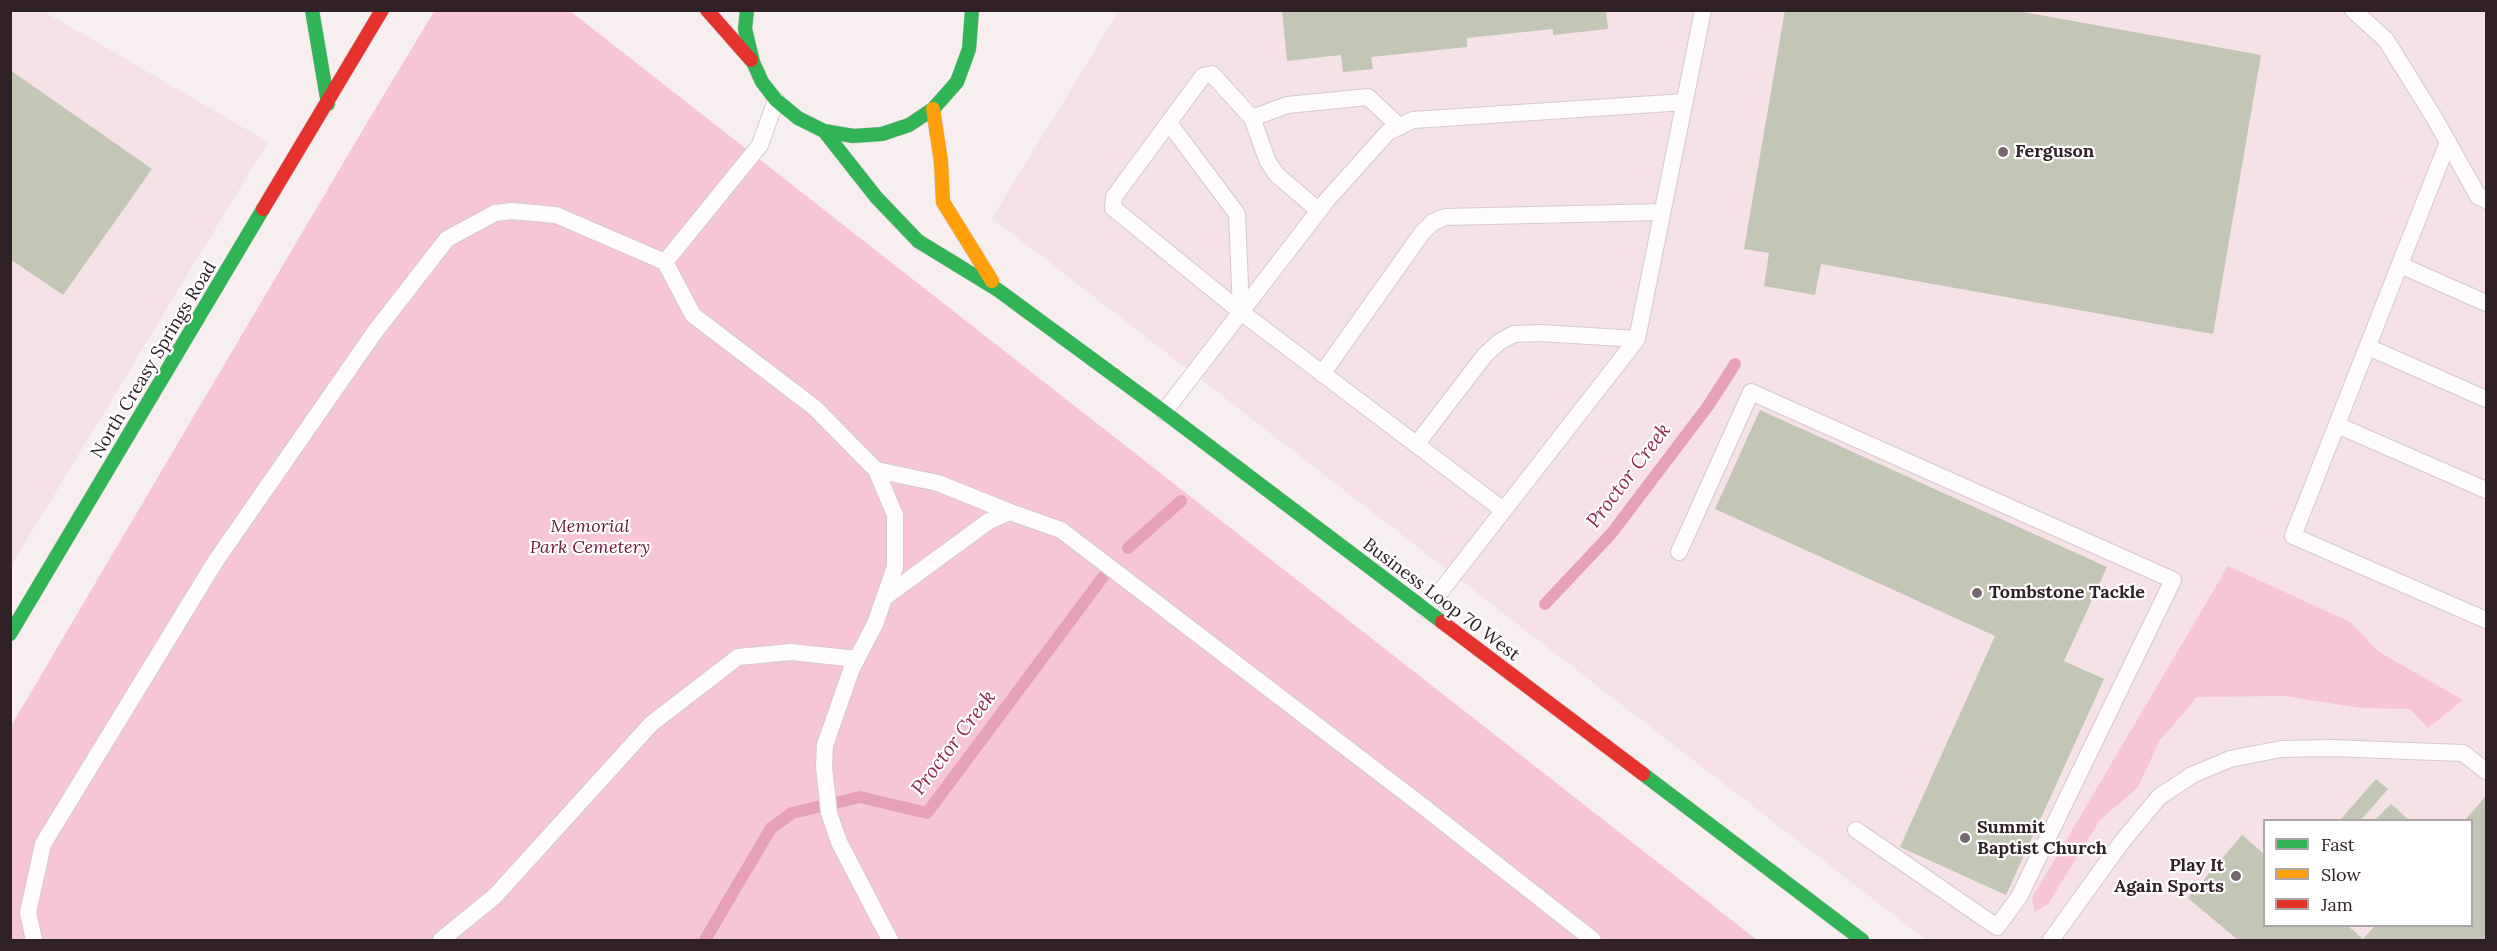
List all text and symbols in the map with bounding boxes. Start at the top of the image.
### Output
place label: Ferguson [2015,141,2094,163]
marker: Ferguson [1996,145,2010,159]
street label: North Creasy Springs Road [87,258,221,462]
water label: Proctor Creek [1582,419,1676,533]
park label: Memorial Park Cemetery [530,516,650,558]
street label: Business Loop 70 West [1358,534,1524,666]
place label: Tombstone Tackle [1989,582,2145,604]
marker: Tombstone Tackle [1970,586,1984,600]
water label: Proctor Creek [907,686,1001,800]
place label: Summit Baptist Church [1977,817,2107,860]
legend [2263,819,2473,927]
marker: Summit Baptist Church [1958,831,1972,845]
text: Fast [2321,833,2355,856]
place label: Play It Again Sports [2114,855,2224,898]
text: Slow [2321,863,2361,886]
marker: Play It Again Sports [2229,869,2243,883]
text: Jam [2321,893,2353,916]

